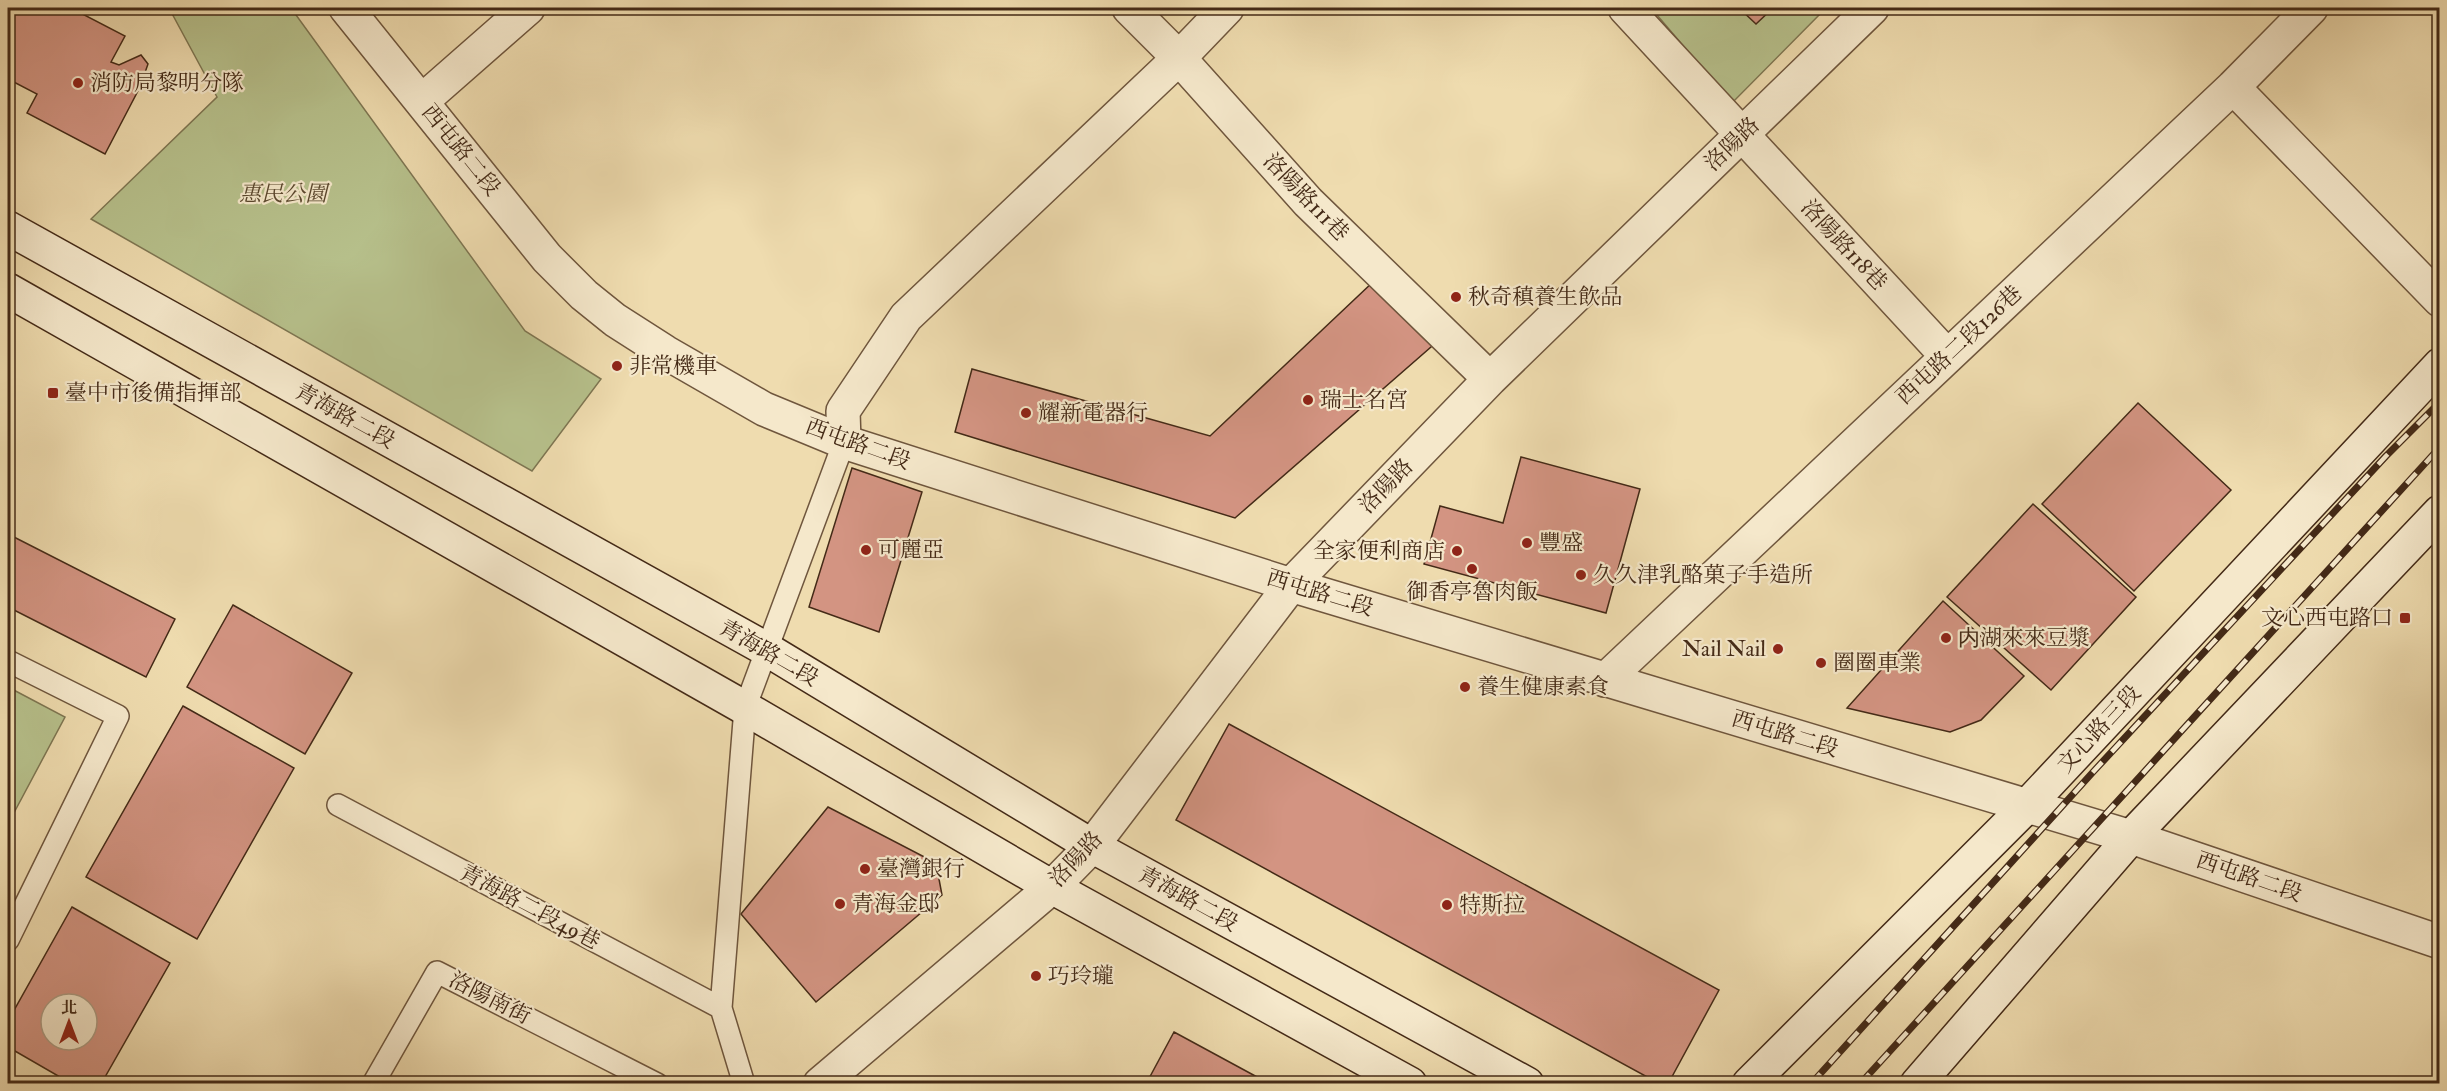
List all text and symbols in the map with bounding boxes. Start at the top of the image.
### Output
place label: 消防局黎明分隊 [90,69,244,97]
marker: 消防局黎明分隊 [71,76,85,90]
street label: 西屯路二段 [416,98,506,202]
street label: 洛陽路 [1699,111,1765,177]
street label: 洛陽路111巷 [1257,147,1355,247]
park label: 惠民公園 [239,180,330,208]
street label: 洛陽路118巷 [1795,194,1893,296]
street label: 西屯路二段126巷 [1890,279,2028,411]
place label: 秋奇稹養生飲品 [1468,283,1622,311]
marker: 秋奇稹養生飲品 [1449,290,1463,304]
place label: 非常機車 [629,352,717,380]
marker: 非常機車 [610,359,624,373]
street label: 青海路二段 [290,377,400,455]
place label: 臺中市後備指揮部 [65,379,241,407]
marker: 臺中市後備指揮部 [46,386,60,400]
place label: 瑞士名宮 [1320,386,1408,414]
marker: 瑞士名宮 [1301,393,1315,407]
place label: 耀新電器行 [1038,399,1148,427]
marker: 耀新電器行 [1019,406,1033,420]
street label: 西屯路二段 [802,412,914,476]
street label: 洛陽路 [1353,453,1419,519]
place label: 豐盛 [1539,529,1583,557]
place label: 可麗亞 [878,536,944,564]
marker: 豐盛 [1520,536,1534,550]
place label: 全家便利商店 [1313,537,1445,565]
marker: 可麗亞 [859,543,873,557]
marker: 全家便利商店 [1450,544,1464,558]
place label: 久久津乳酪菓子手造所 [1593,561,1813,589]
marker: 御香亭魯肉飯 [1465,562,1479,576]
street label: 西屯路二段 [1263,564,1377,622]
marker: 久久津乳酪菓子手造所 [1574,568,1588,582]
place label: 御香亭魯肉飯 [1406,578,1538,606]
place label: 文心西屯路口 [2261,604,2393,632]
marker: 文心西屯路口 [2398,611,2412,625]
street label: 青海路二段 [714,613,824,693]
place label: 内湖來來豆漿 [1958,624,2090,652]
marker: 内湖來來豆漿 [1939,631,1953,645]
place label: Nail Nail [1682,635,1766,663]
marker: Nail Nail [1771,642,1785,656]
place label: 圈圈車業 [1833,649,1921,677]
marker: 圈圈車業 [1814,656,1828,670]
place label: 養生健康素食 [1477,673,1609,701]
street label: 文心路三段 [2051,679,2147,779]
marker: 養生健康素食 [1458,680,1472,694]
street label: 西屯路二段 [1728,705,1842,763]
street label: 洛陽路 [1043,825,1109,893]
street label: 西屯路二段 [2192,846,2306,908]
place label: 臺灣銀行 [877,855,965,883]
street label: 青海路二段49巷 [455,858,605,956]
street label: 青海路二段 [1133,860,1243,938]
marker: 臺灣銀行 [858,862,872,876]
place label: 青海金邸 [852,890,940,918]
place label: 特斯拉 [1459,891,1525,919]
marker: 青海金邸 [833,897,847,911]
marker: 特斯拉 [1440,898,1454,912]
place label: 巧玲瓏 [1048,962,1114,990]
street label: 洛陽南街 [444,966,536,1030]
marker: 巧玲瓏 [1029,969,1043,983]
north arrow [39,992,99,1052]
text: 北 [61,998,77,1018]

